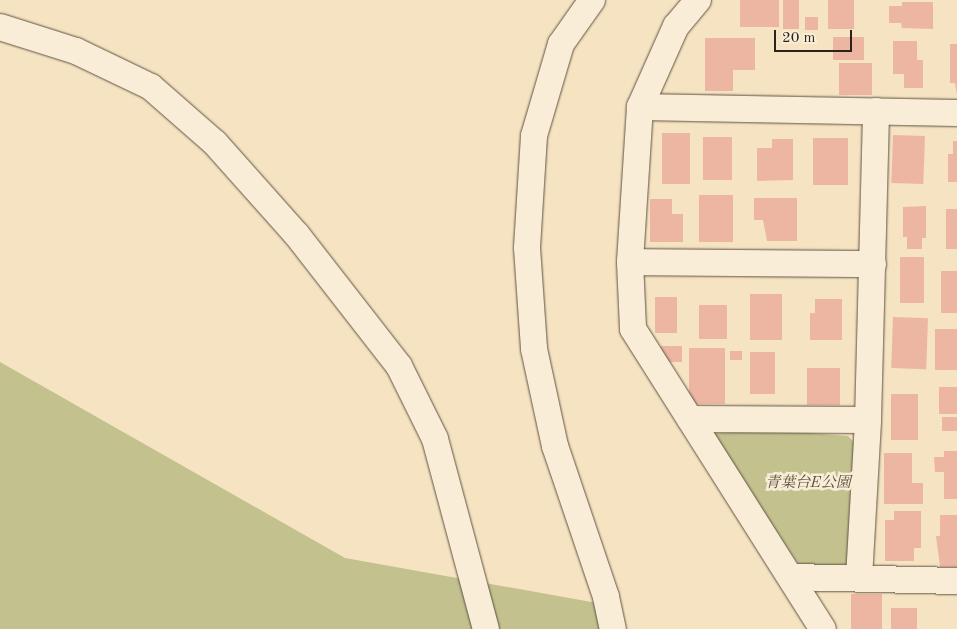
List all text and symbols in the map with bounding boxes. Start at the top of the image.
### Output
scale bar [777,20,854,52]
text: 20 m [782,31,816,46]
park label: 青葉台E公園 [765,475,851,493]

